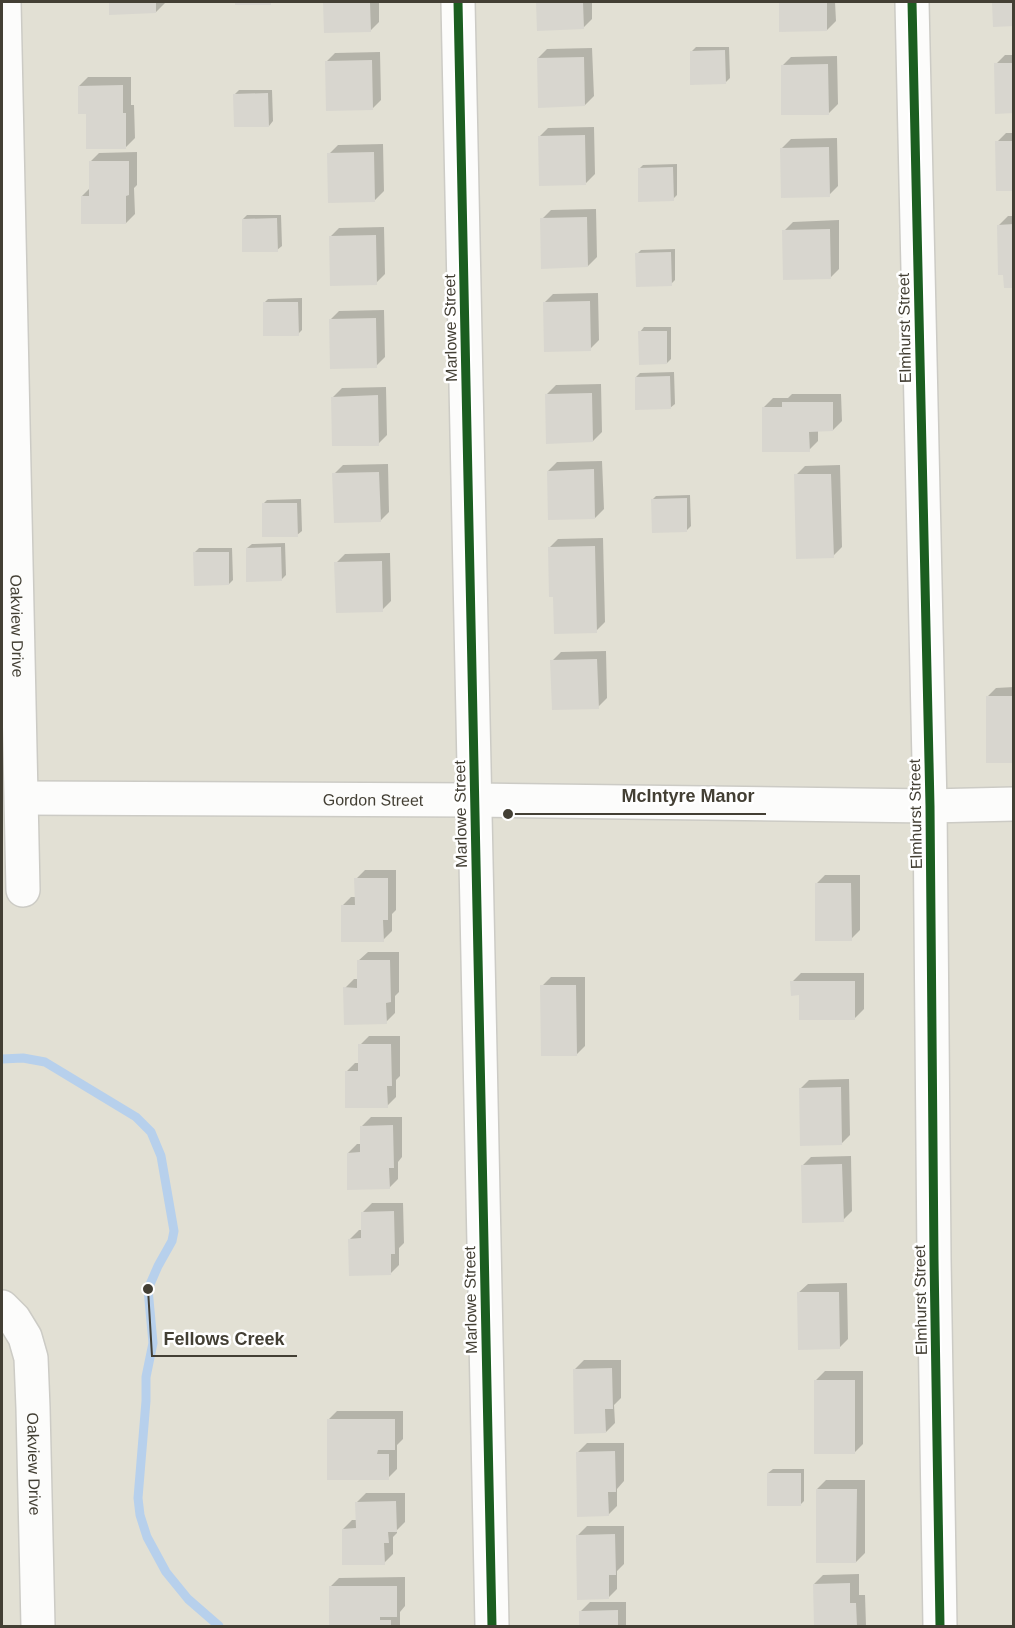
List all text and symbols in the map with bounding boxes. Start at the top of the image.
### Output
street label: Elmhurst Street [895,272,914,383]
street label: Marlowe Street [441,273,460,382]
street label: Oakview Drive [7,574,26,678]
street label: Elmhurst Street [906,758,925,869]
street label: Marlowe Street [451,759,470,868]
callout: McIntyre Manor [609,778,766,814]
text: McIntyre Manor [621,786,755,806]
street label: Gordon Street [323,791,424,809]
street label: Elmhurst Street [911,1244,930,1355]
street label: Marlowe Street [461,1245,480,1354]
callout: Fellows Creek [152,1320,297,1356]
text: Fellows Creek [163,1329,286,1349]
street label: Oakview Drive [24,1412,43,1516]

